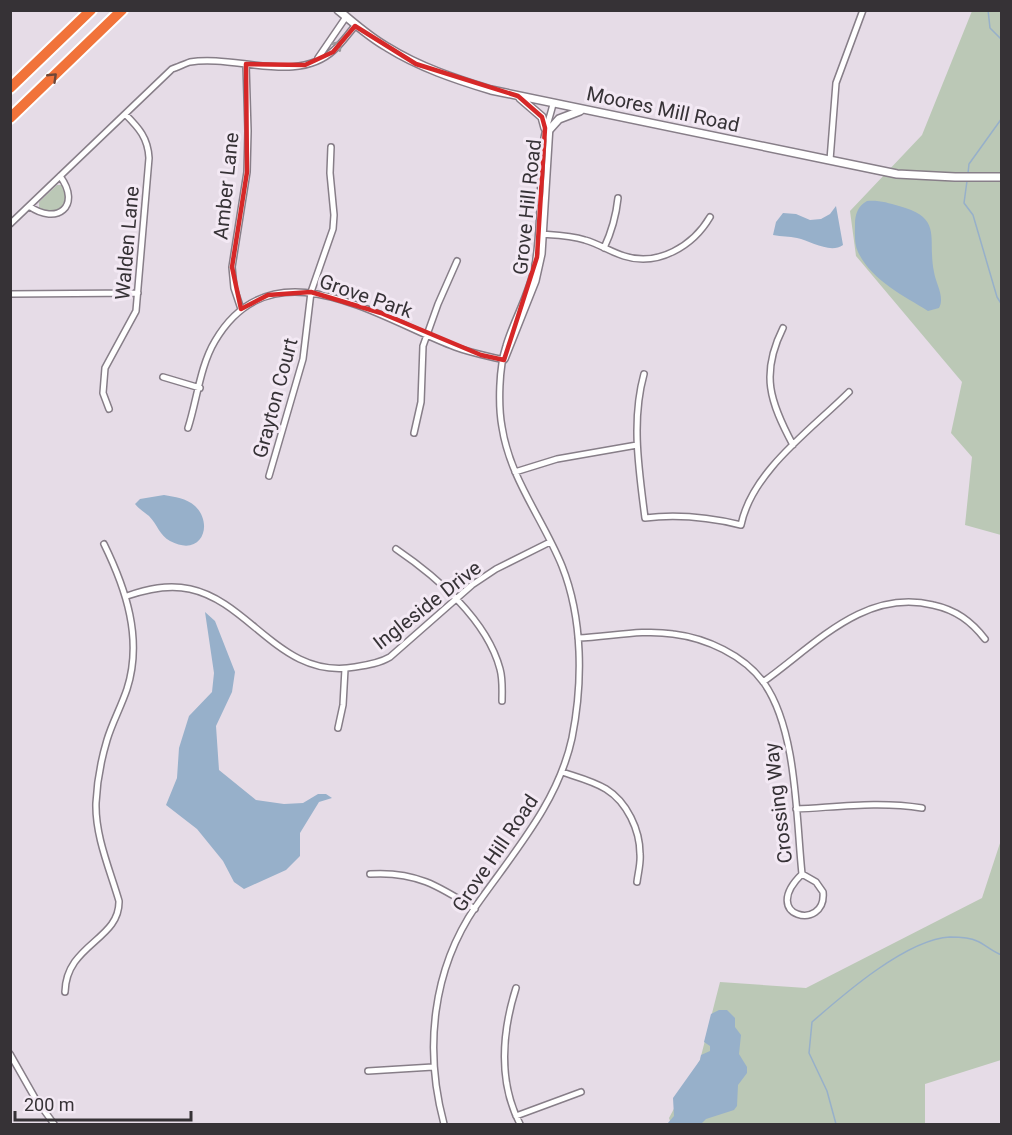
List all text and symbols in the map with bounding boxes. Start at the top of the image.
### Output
one-way arrow [331,41,342,51]
one-way arrow [45,74,56,85]
street label: Moores Mill Road [584,81,742,137]
street label: Amber Lane [208,131,244,241]
street label: Grove Hill Road [508,138,546,276]
street label: Walden Lane [110,185,144,301]
street label: Grove Park [316,269,417,323]
street label: Grayton Court [247,335,303,461]
street label: Ingleside Drive [368,555,486,655]
street label: Crossing Way [759,741,797,865]
street label: Grove Hill Road [447,790,543,916]
scale bar [15,1084,190,1122]
text: 200 m [24,1094,75,1115]

